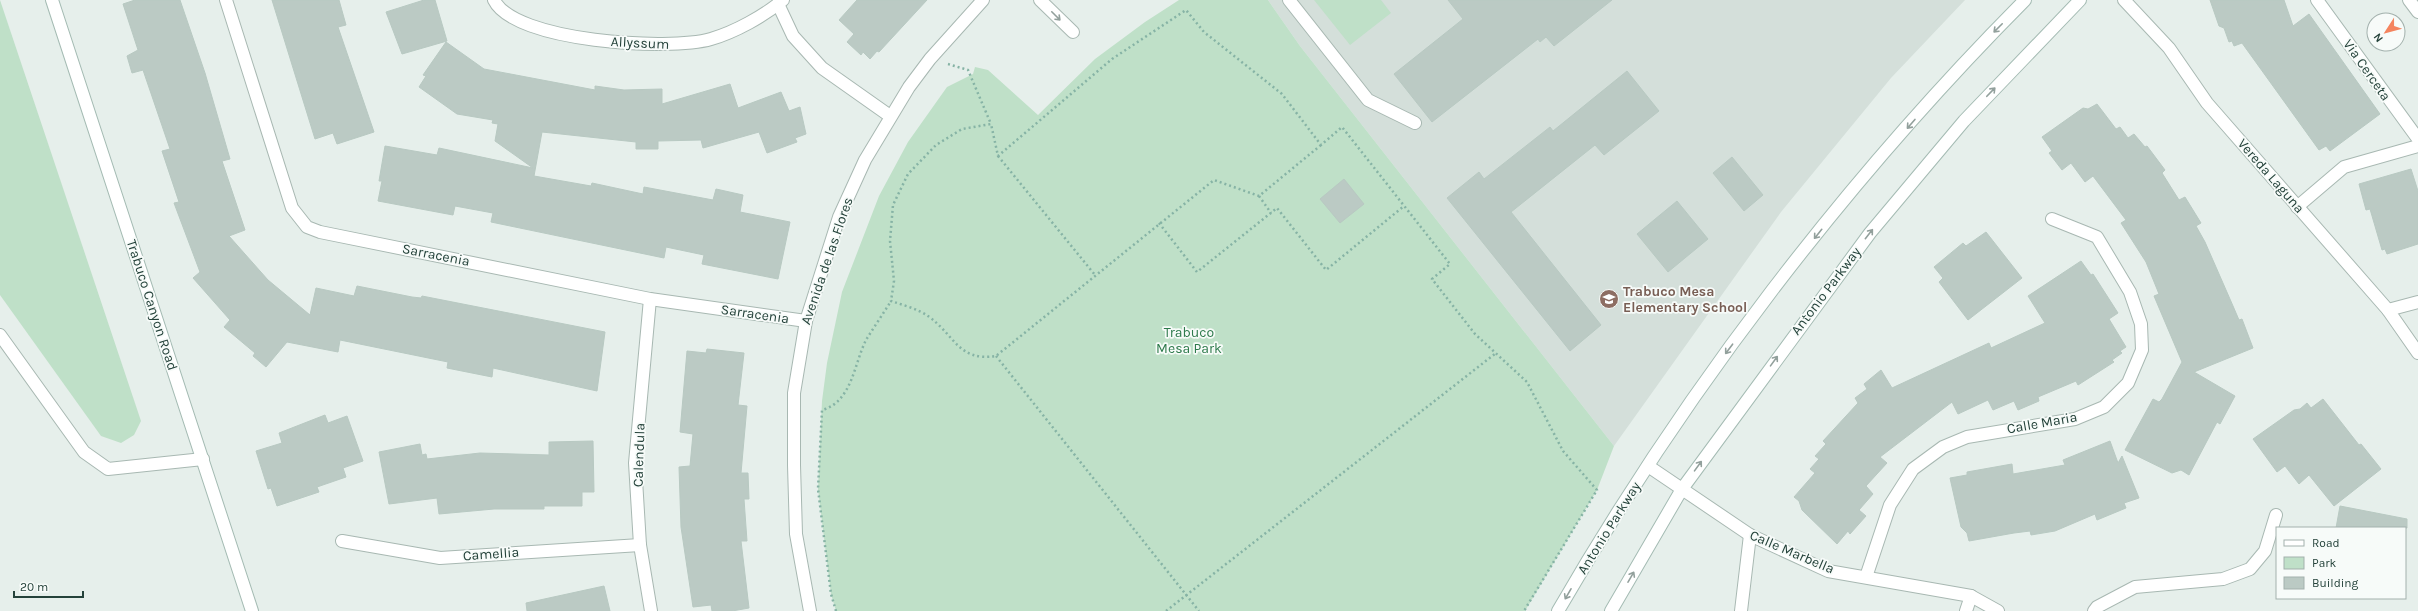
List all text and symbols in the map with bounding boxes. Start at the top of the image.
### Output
one-way arrow [1051,11,1061,21]
north arrow [2366,12,2406,52]
one-way arrow [1993,23,2003,33]
text: N [2371,31,2386,45]
street label: Allyssum [610,33,670,53]
street label: Via Cerceta [2340,36,2394,104]
one-way arrow [1986,87,1996,97]
one-way arrow [1906,119,1915,129]
street label: Vereda Laguna [2234,135,2308,217]
street label: Avenida de las Flores [797,195,857,327]
one-way arrow [1814,229,1823,240]
one-way arrow [1865,229,1873,240]
street label: Trabuco Canyon Road [123,237,181,373]
street label: Sarracenia [401,240,471,270]
street label: Antonio Parkway [1787,243,1865,338]
place label: Trabuco Mesa Elementary School [1623,283,1747,316]
school or university icon: Trabuco Mesa Elementary School [1598,288,1620,310]
street label: Sarracenia [720,301,790,327]
park label: Trabuco Mesa Park [1156,324,1222,357]
one-way arrow [1725,344,1733,355]
one-way arrow [1770,356,1779,367]
street label: Calle Maria [2005,408,2079,438]
street label: Calendula [629,423,649,487]
one-way arrow [1694,461,1703,472]
street label: Antonio Parkway [1574,478,1644,577]
street label: Calle Marbella [1747,527,1837,577]
legend [2276,527,2406,599]
text: Road [2312,536,2340,550]
street label: Camellia [462,544,520,564]
text: Park [2312,556,2337,570]
one-way arrow [1627,571,1635,583]
scale bar [14,573,83,599]
text: Building [2312,576,2359,590]
text: 20 m [20,580,48,594]
one-way arrow [1563,588,1571,600]

